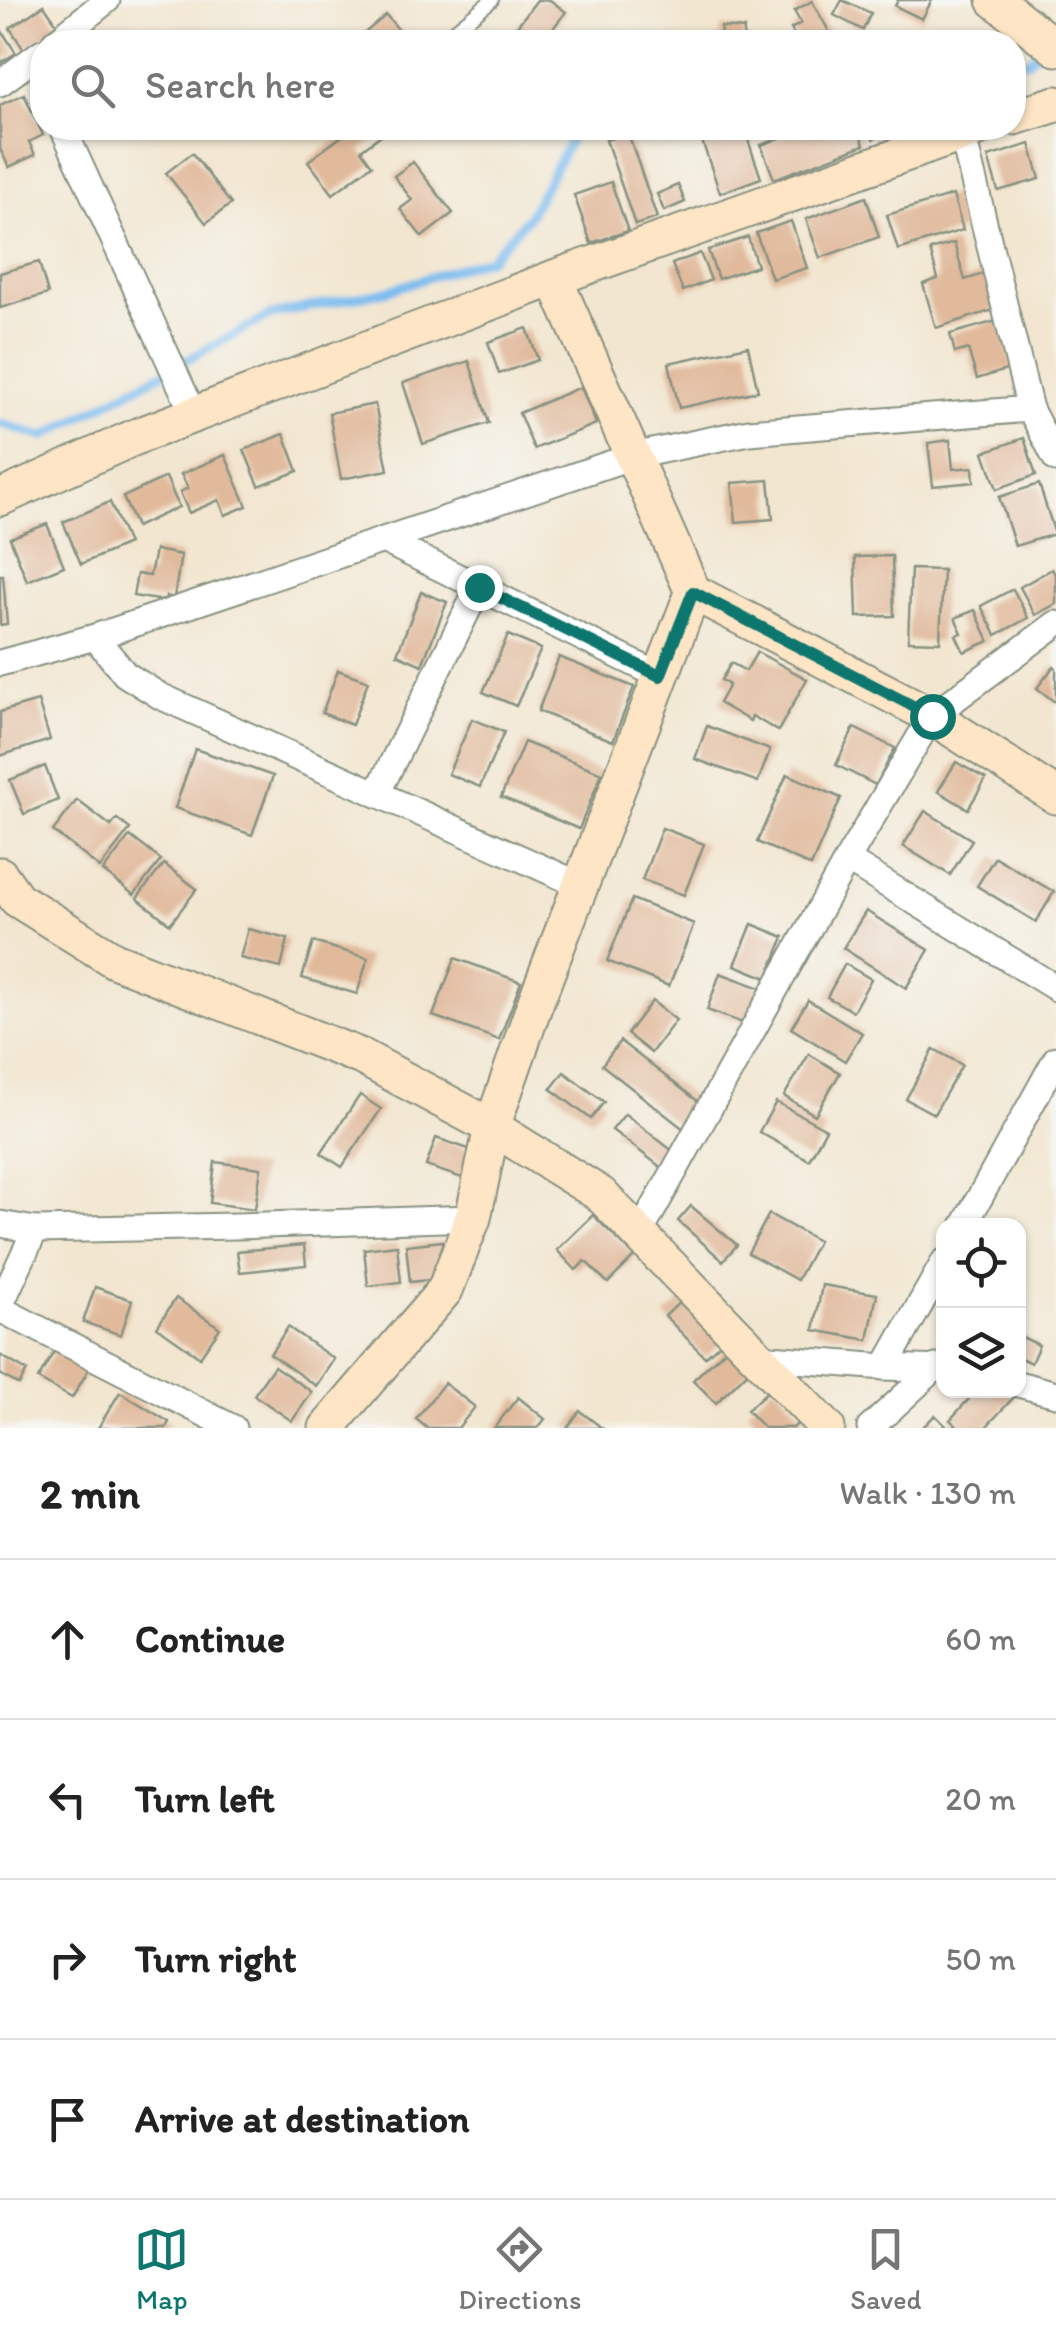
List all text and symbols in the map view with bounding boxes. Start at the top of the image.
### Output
search box [30,30,1026,140]
icon: search [65,58,120,113]
text: Search here [145,62,336,108]
route end [457,565,503,611]
route start [910,694,956,740]
map controls [936,1218,1026,1398]
button: locate [936,1218,1026,1308]
button: layers [936,1308,1026,1398]
text: 2 min [40,1468,140,1519]
text: Walk · 130 m [840,1474,1016,1512]
icon: ahead [40,1612,95,1667]
text: Continue [135,1616,285,1662]
text: 60 m [945,1620,1016,1658]
icon: left [40,1772,95,1827]
text: Turn left [135,1776,275,1822]
text: 20 m [945,1780,1016,1818]
icon: right [40,1932,95,1987]
text: Turn right [135,1936,297,1982]
text: 50 m [945,1940,1016,1978]
icon: arrive [40,2092,95,2147]
text: Arrive at destination [135,2096,470,2142]
tab: Map [134,2222,189,2316]
tab: Directions [458,2222,581,2316]
tab: Saved [850,2222,922,2316]

